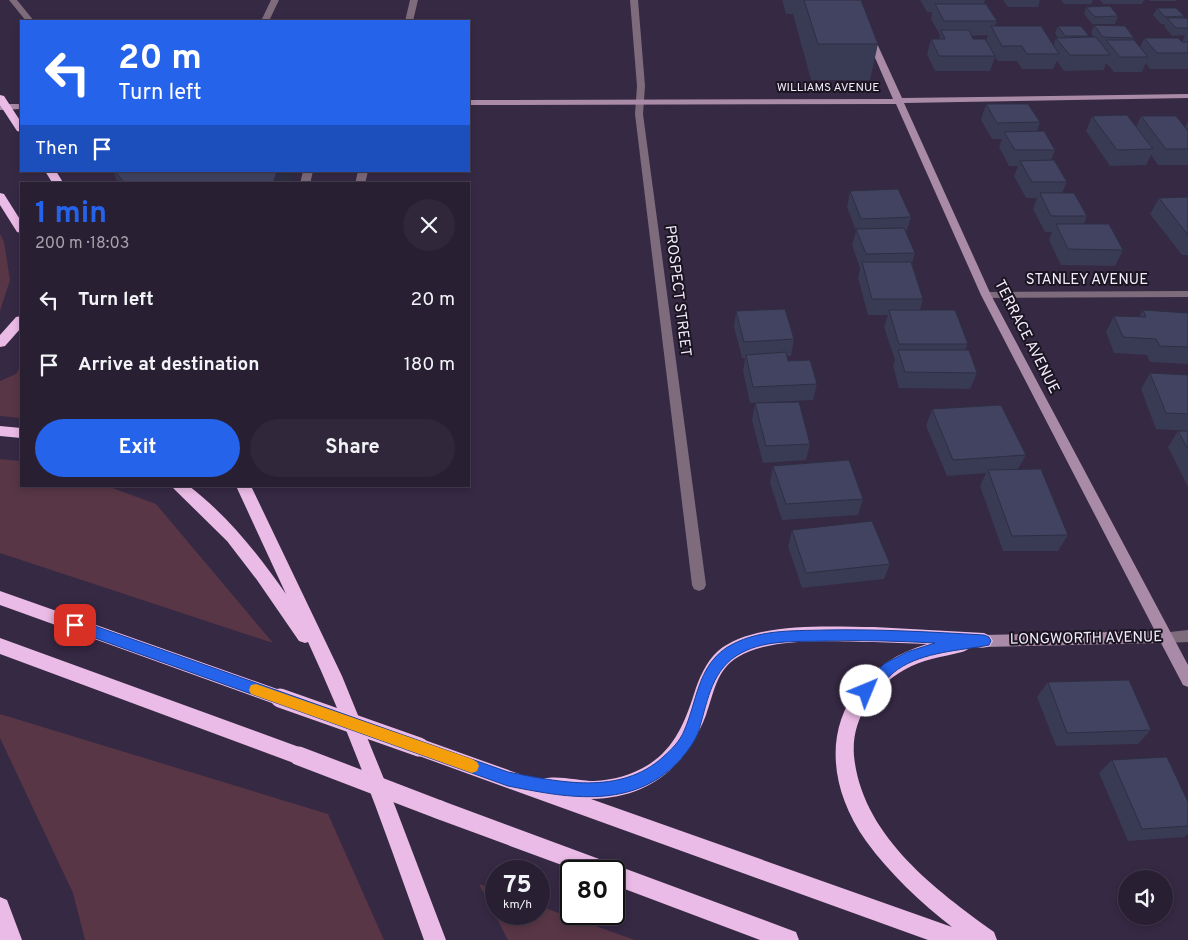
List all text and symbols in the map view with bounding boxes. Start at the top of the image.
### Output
text: 20 m [118,37,202,81]
icon: left [35,40,100,105]
text: Turn left [118,80,201,107]
street label: WILLIAMS AVENUE [777,80,879,96]
icon: arrive [88,135,116,163]
text: Then [35,137,78,161]
text: 1 min [35,196,107,233]
button: close [403,199,455,251]
street label: PROSPECT STREET [659,224,695,358]
text: 200 m · 18:03 [35,234,129,254]
street label: STANLEY AVENUE [1026,271,1148,290]
street label: TERRACE AVENUE [989,277,1063,397]
icon: left [35,286,63,314]
text: Turn left [78,288,154,312]
text: 20 m [411,288,455,312]
icon: arrive [35,351,63,379]
text: Arrive at destination [78,353,259,377]
text: 180 m [404,353,455,377]
button: Exit [35,419,240,477]
button: Share [250,419,455,477]
pin [54,604,96,646]
icon: arrive [61,611,89,639]
street label: LONGWORTH AVENUE [1010,628,1162,650]
position arrow [839,664,891,716]
speed limit sign: 80 [560,860,625,925]
text: 75 [503,870,532,902]
map controls [1118,870,1173,925]
button: sound [1118,870,1173,925]
text: km/h [503,897,532,913]

